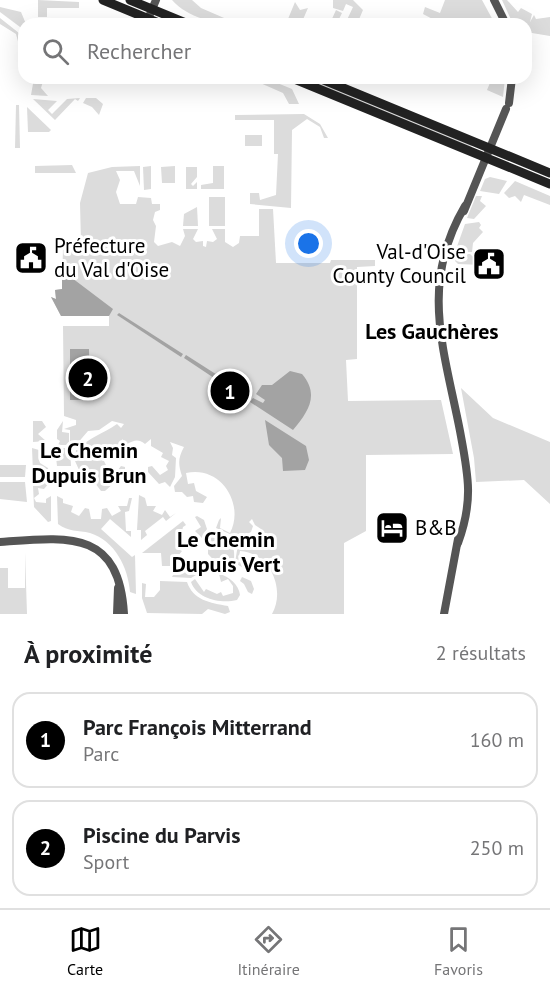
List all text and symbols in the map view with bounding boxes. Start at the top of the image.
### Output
search box [18,18,532,84]
icon: search [39,35,72,68]
text: Rechercher [87,37,191,65]
your location [294,229,323,258]
place label: Préfecture du Val d'Oise [54,232,169,283]
place label: Val-d'Oise County Council [332,238,466,289]
public building icon: Préfecture du Val d'Oise [13,240,49,276]
public building icon: Val-d'Oise County Council [471,246,507,282]
district label: Les Gauchères [365,317,499,345]
pin: 2 [68,356,107,400]
pin: 1 [210,368,250,414]
district label: Le Chemin Dupuis Brun [31,436,147,489]
hotel icon: B&B [374,510,410,546]
place label: B&B [415,514,457,541]
district label: Le Chemin Dupuis Vert [172,525,281,578]
text: À proximité [24,637,152,670]
text: 2 résultats [436,640,526,666]
text: Parc François Mitterrand [83,713,312,741]
text: 1 [40,727,51,753]
text: 160 m [470,727,524,753]
text: Parc [83,741,119,767]
text: Piscine du Parvis [83,821,241,849]
text: 2 [40,835,51,861]
text: 250 m [470,835,524,861]
text: Sport [83,849,129,875]
tab: Carte [67,923,103,979]
tab: Itinéraire [237,923,300,979]
tab: Favoris [434,923,483,979]

